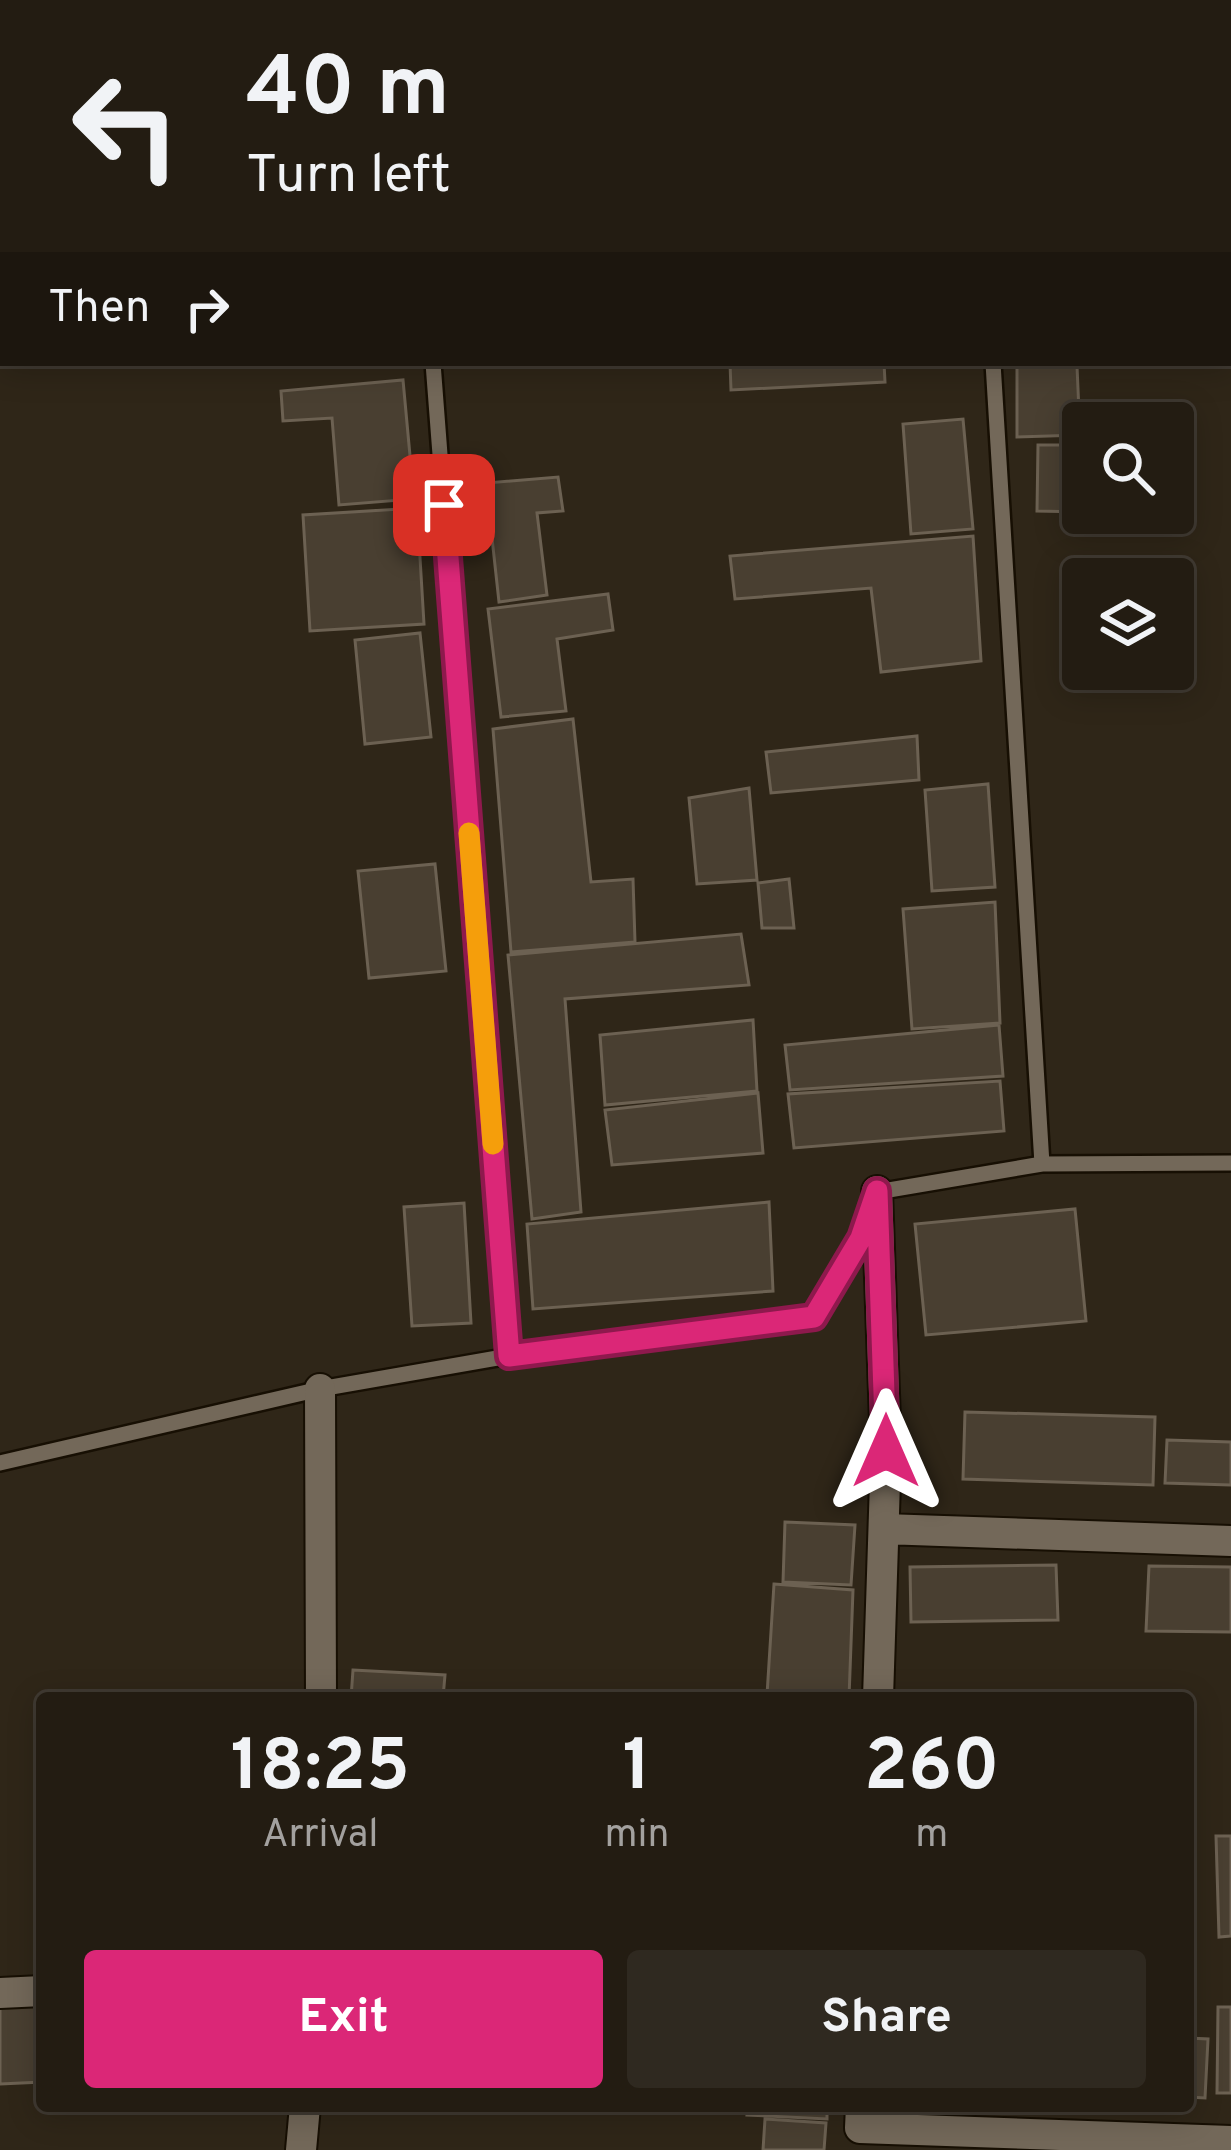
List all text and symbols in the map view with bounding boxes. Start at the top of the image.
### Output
text: 40 m [246,39,450,145]
icon: left [48,48,204,204]
text: Turn left [246,143,451,212]
icon: right [174,276,240,342]
text: Then [48,281,150,338]
map controls [1062,402,1194,690]
button: search [1062,402,1194,534]
pin [393,454,495,556]
icon: arrive [411,472,477,538]
button: layers [1062,558,1194,690]
position arrow [823,1388,949,1514]
text: 18:25 [230,1724,410,1816]
text: 1 [623,1724,651,1816]
text: 260 [864,1724,1000,1816]
text: Arrival [262,1812,378,1861]
text: min [605,1812,669,1861]
text: m [915,1812,948,1861]
button: Exit [84,1950,603,2088]
button: Share [627,1950,1146,2088]

